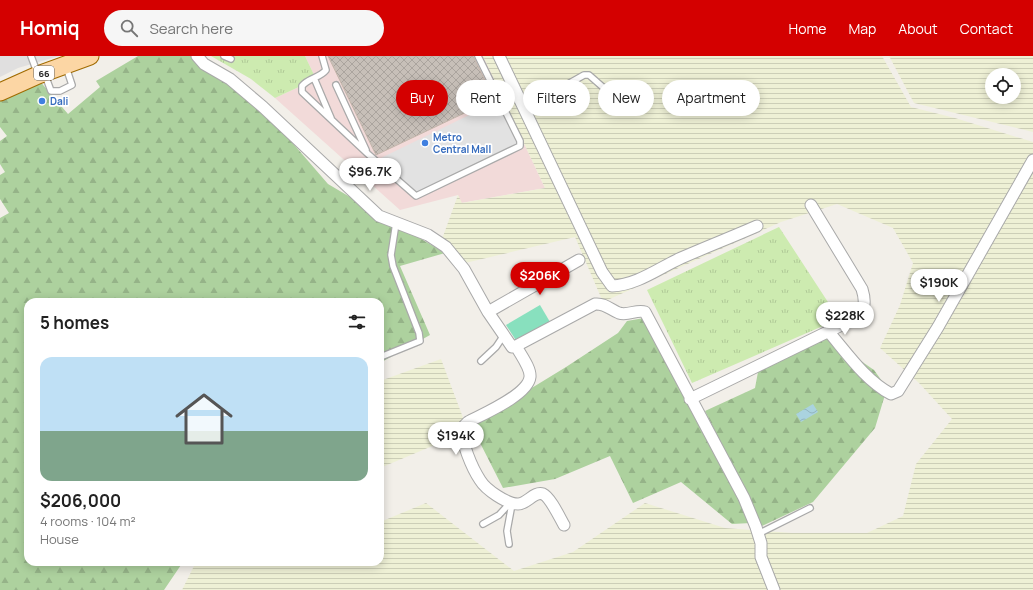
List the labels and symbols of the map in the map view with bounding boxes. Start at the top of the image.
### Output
road number: 66 [34,66,54,80]
place label: Dali [50,94,68,108]
marker: Dali [37,96,47,106]
place label: Metro Central Mall [433,130,491,156]
marker: Metro Central Mall [420,138,430,148]
pin: $96.7K [337,158,403,192]
pin: $206K [512,262,568,296]
pin: $190K [911,269,967,303]
pin: $228K [817,302,873,336]
pin: $194K [428,422,484,456]

